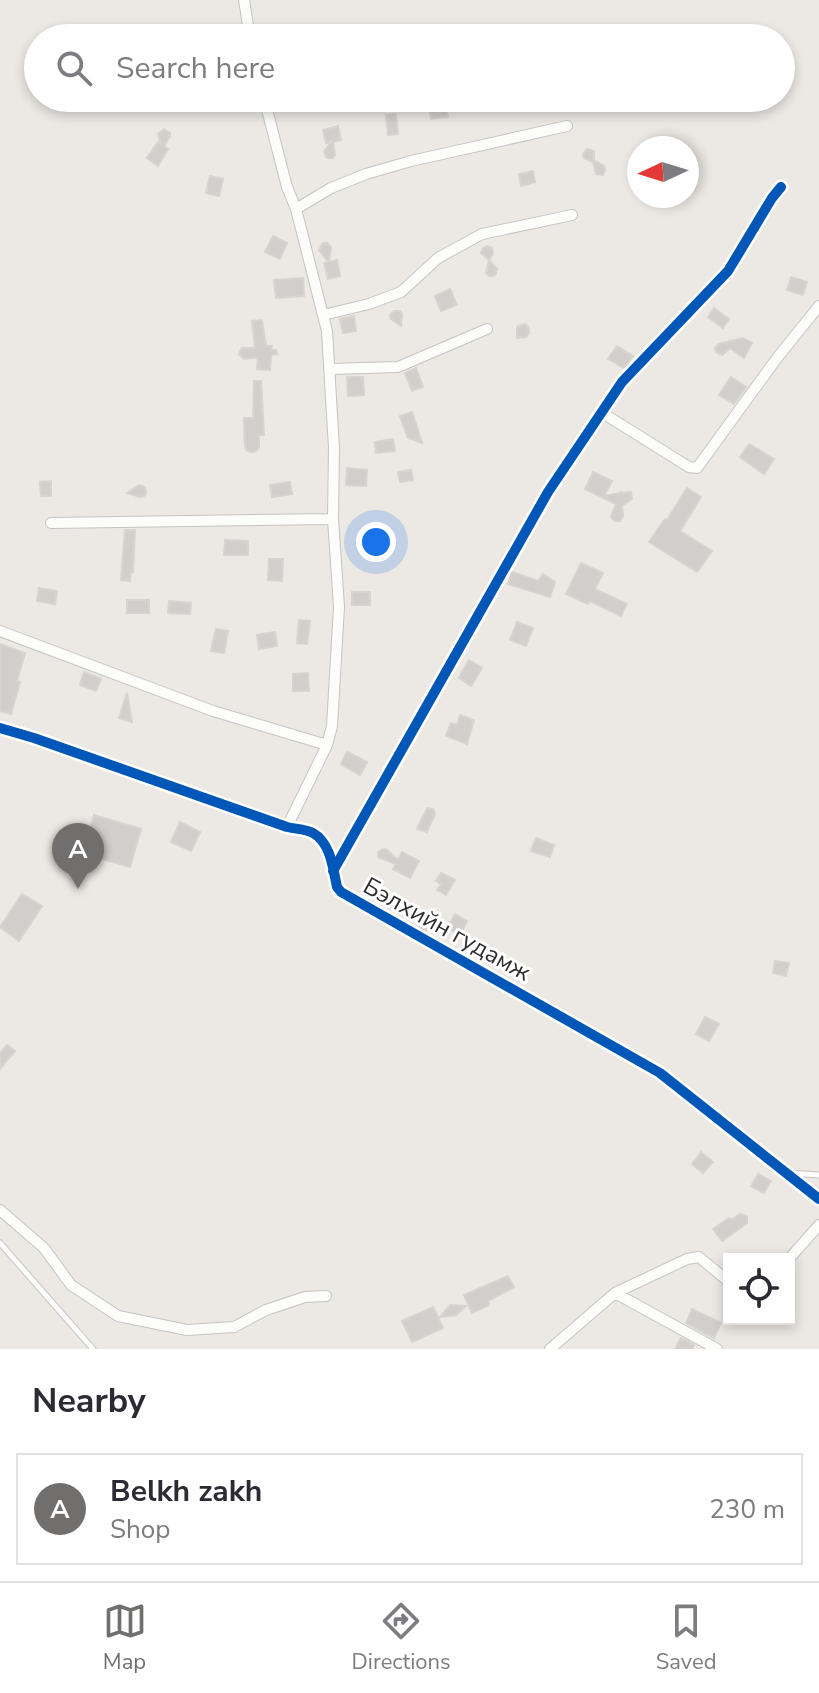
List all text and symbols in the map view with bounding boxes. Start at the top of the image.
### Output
search box [24,24,795,112]
icon: search [52,46,96,90]
text: Search here [116,48,275,89]
north arrow [627,136,699,208]
your location [356,522,396,562]
pin: A [52,823,104,889]
street label: Бэлхийн гудамж [358,870,537,988]
map controls [723,1253,795,1325]
button: locate [723,1253,795,1325]
text: Nearby [32,1378,146,1424]
text: Belkh zakh [110,1471,262,1512]
text: A [50,1492,70,1527]
text: 230 m [709,1492,785,1527]
text: Shop [110,1512,170,1547]
tab: Map [103,1599,147,1677]
tab: Directions [352,1599,451,1677]
tab: Saved [656,1599,716,1677]

